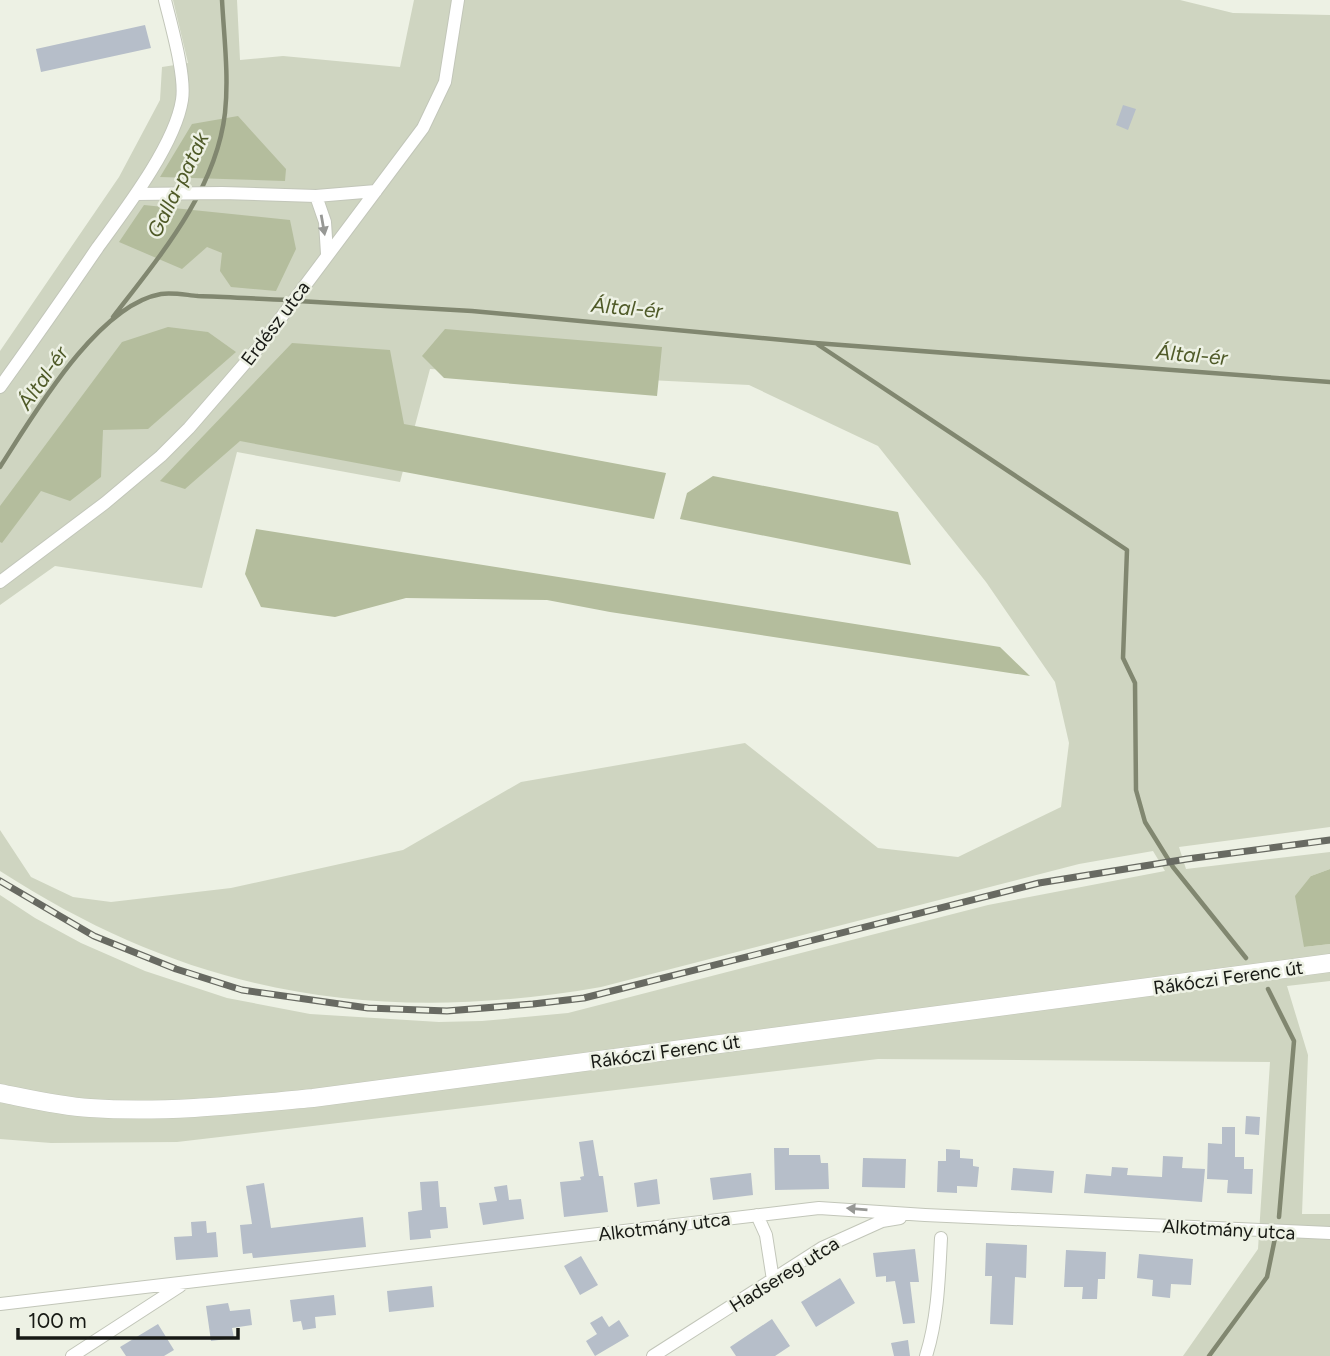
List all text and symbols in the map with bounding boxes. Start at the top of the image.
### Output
water label: Galla-patak [141,127,214,242]
one-way arrow [318,214,329,236]
street label: Erdész utca [236,277,315,370]
water label: Által-ér [589,292,665,323]
water label: Által-ér [1154,339,1230,370]
water label: Által-ér [11,341,74,415]
street label: Rákóczi Ferenc út [1152,956,1304,999]
street label: Rákóczi Ferenc út [589,1030,741,1073]
one-way arrow [846,1203,868,1214]
street label: Alkotmány utca [597,1207,731,1246]
street label: Alkotmány utca [1162,1215,1296,1244]
street label: Hadsereg utca [725,1232,843,1317]
scale bar [18,1296,238,1340]
text: 100 m [28,1308,87,1333]

